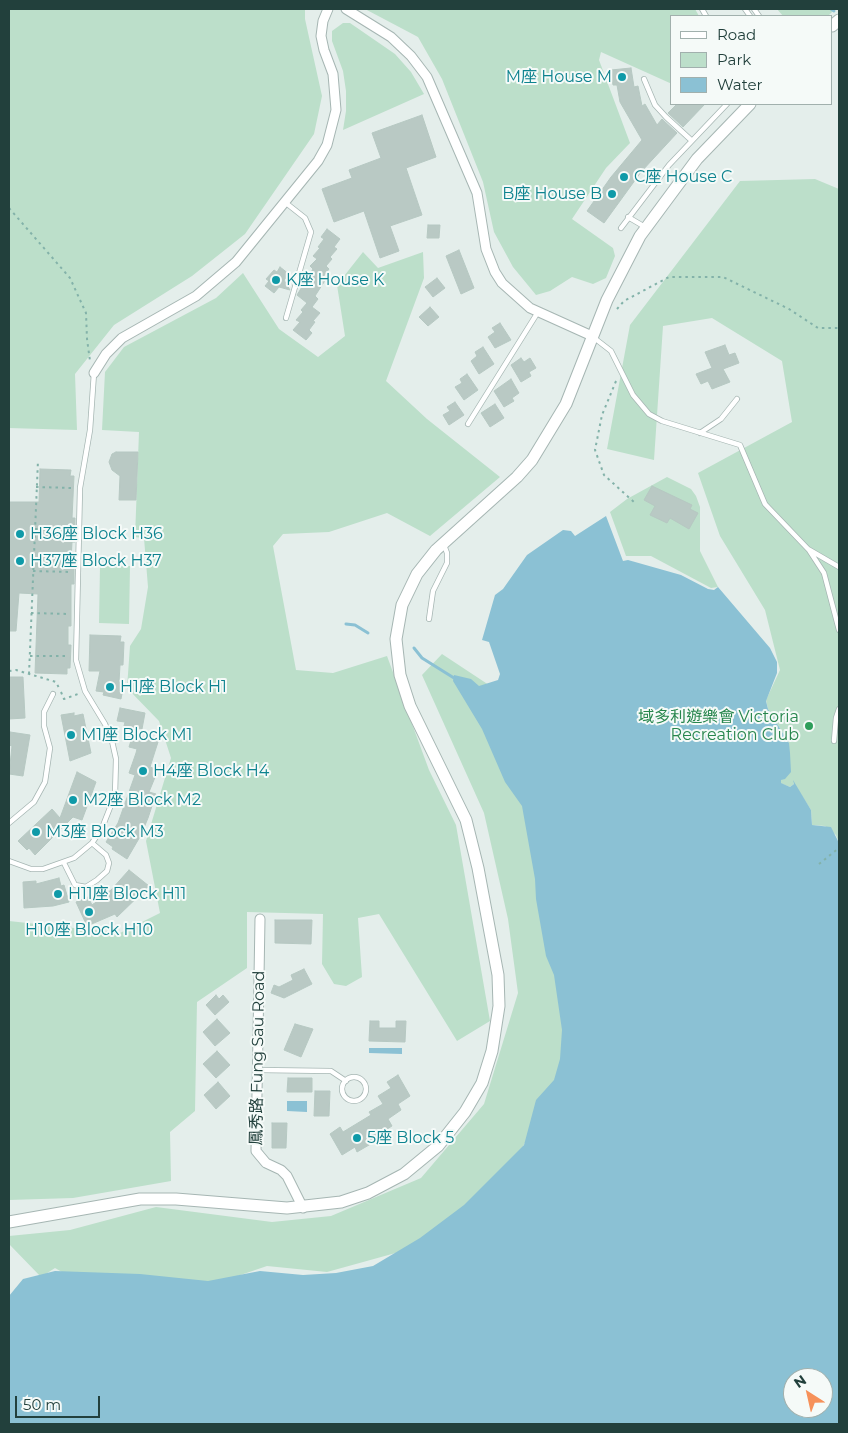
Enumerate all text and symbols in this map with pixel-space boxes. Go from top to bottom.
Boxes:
legend [670,15,833,105]
text: Road [717,25,756,44]
text: Park [717,50,751,69]
place label: M座 House M [506,67,612,87]
marker: M座 House M [616,71,628,83]
text: Water [717,75,763,94]
place label: C座 House C [634,167,732,187]
marker: C座 House C [618,171,630,183]
place label: B座 House B [502,184,602,204]
marker: B座 House B [606,188,618,200]
place label: K座 House K [286,270,384,290]
marker: K座 House K [270,274,282,286]
place label: H36座 Block H36 [30,524,163,544]
marker: H36座 Block H36 [14,528,26,540]
place label: H37座 Block H37 [30,551,162,571]
marker: H37座 Block H37 [14,555,26,567]
place label: H1座 Block H1 [120,677,227,697]
marker: H1座 Block H1 [104,681,116,693]
place label: 域多利遊樂會 Victoria Recreation Club [638,707,799,745]
marker: 域多利遊樂會 Victoria Recreation Club [803,720,815,732]
place label: M1座 Block M1 [81,725,192,745]
marker: M1座 Block M1 [65,729,77,741]
place label: H4座 Block H4 [153,761,269,781]
marker: H4座 Block H4 [137,765,149,777]
place label: M2座 Block M2 [83,790,201,810]
marker: M2座 Block M2 [67,794,79,806]
place label: M3座 Block M3 [46,822,164,842]
marker: M3座 Block M3 [30,826,42,838]
place label: H11座 Block H11 [68,884,186,904]
marker: H11座 Block H11 [52,888,64,900]
marker: H10座 Block H10 [83,906,95,918]
place label: H10座 Block H10 [25,920,153,940]
street label: 鳳秀路 Fung Sau Road [247,970,269,1146]
place label: 5座 Block 5 [367,1128,454,1148]
marker: 5座 Block 5 [351,1132,363,1144]
north arrow [783,1368,833,1418]
text: N [790,1371,810,1392]
scale bar [18,1386,102,1418]
text: 50 m [23,1395,61,1414]

